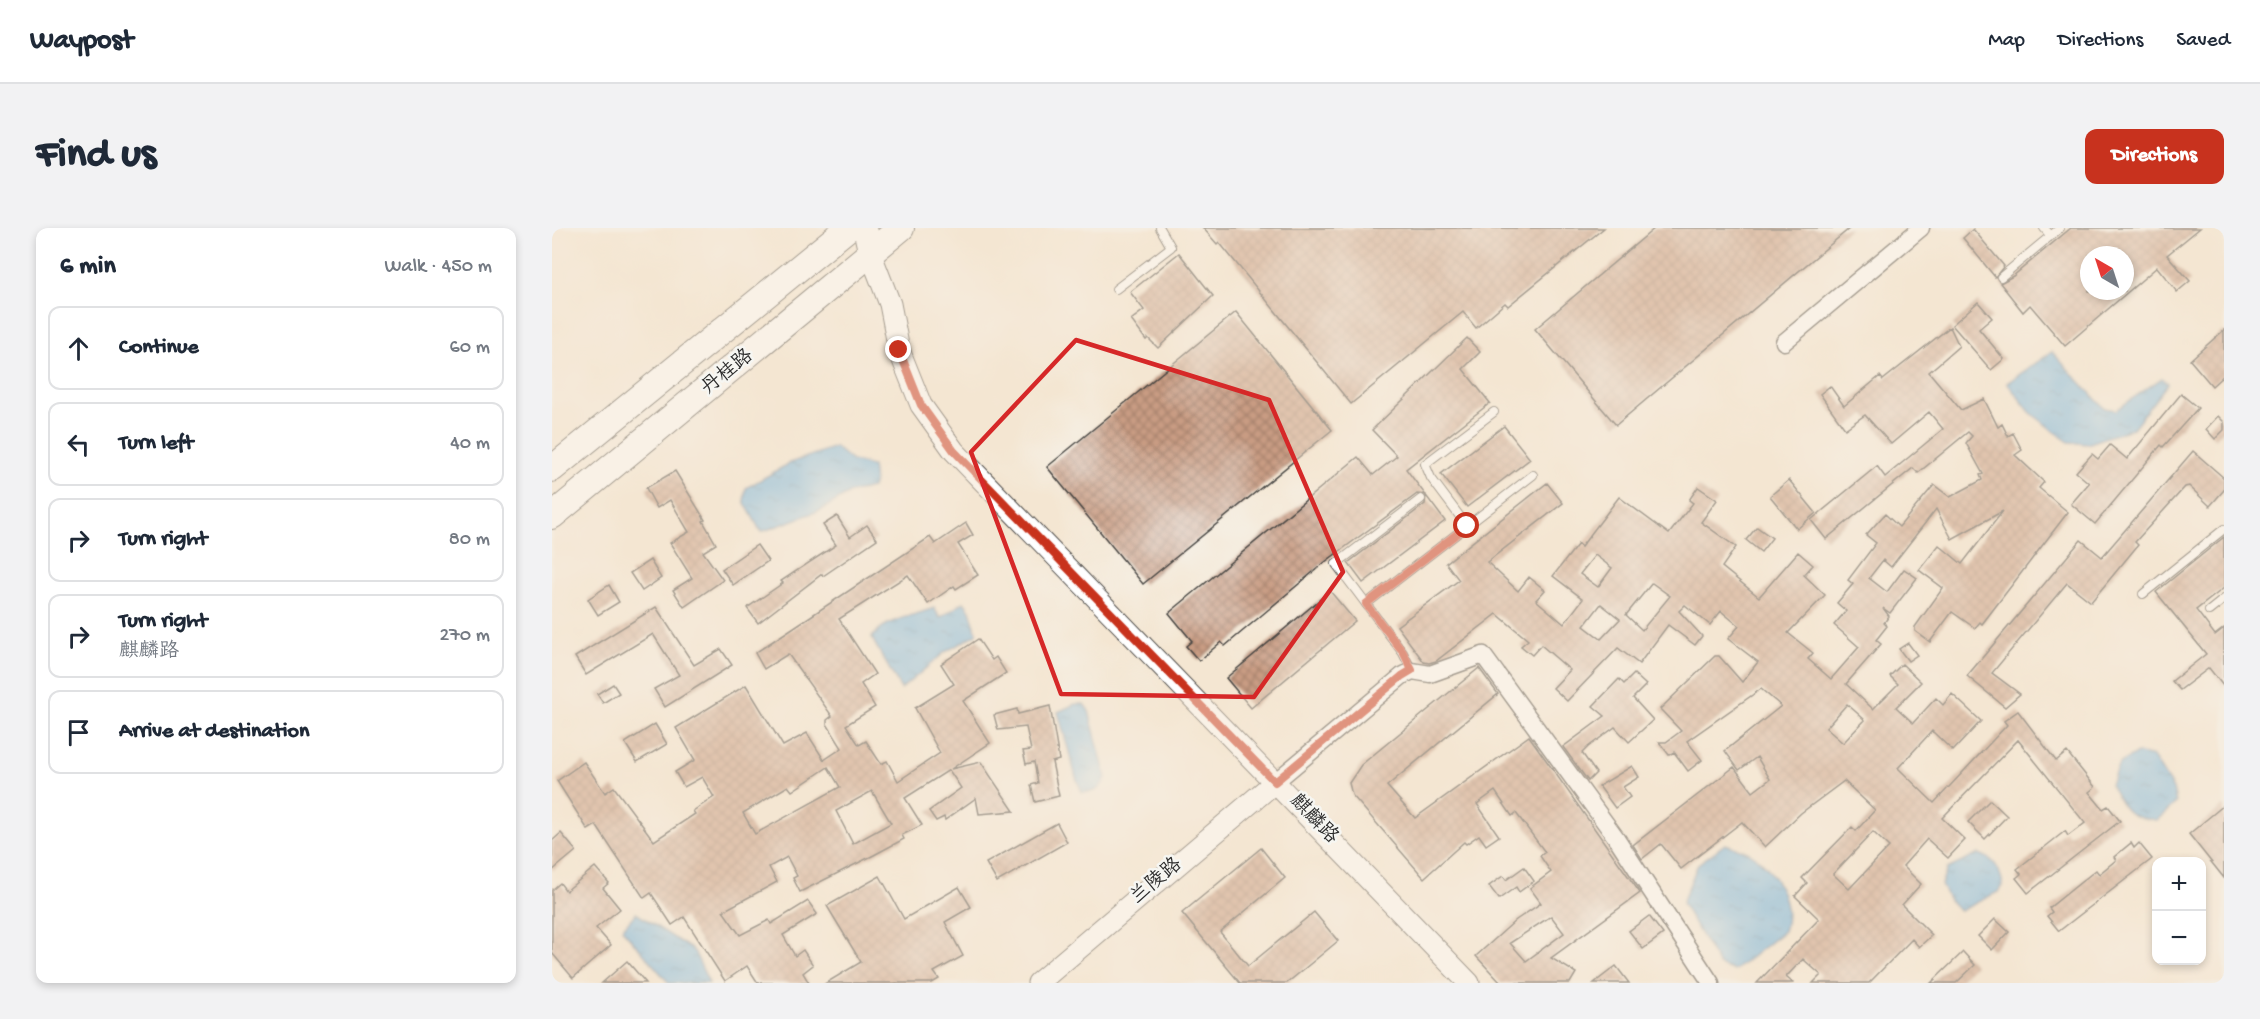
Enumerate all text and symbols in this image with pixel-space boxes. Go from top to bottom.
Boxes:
text: Waypost [30,25,133,58]
text: Map [1988,29,2025,54]
text: Directions [2058,29,2143,54]
text: Saved [2176,29,2230,54]
button: Directions [2085,129,2224,184]
text: Find us [36,132,156,181]
north arrow [2080,246,2134,300]
text: 6 min [60,252,116,283]
text: Walk · 450 m [385,256,492,279]
icon: ahead [62,332,95,365]
text: Continue [119,335,199,361]
route end [885,336,911,362]
text: 60 m [450,337,490,360]
street label: 丹桂路 [696,343,759,401]
icon: left [62,428,95,461]
text: Turn left [119,431,193,457]
text: 40 m [450,433,490,456]
route start [1453,512,1479,538]
icon: right [62,524,95,557]
text: Turn right [119,527,207,553]
text: 80 m [449,529,490,552]
text: Turn right [119,609,207,635]
icon: right [62,620,95,653]
text: 270 m [440,625,490,648]
text: 麒麟路 [119,641,179,664]
icon: arrive [62,716,95,749]
text: Arrive at destination [119,719,309,745]
street label: 麒麟路 [1284,789,1344,850]
street label: 兰陵路 [1125,852,1188,910]
map controls [2152,857,2206,965]
button: + [2152,857,2206,911]
button: − [2152,911,2206,965]

